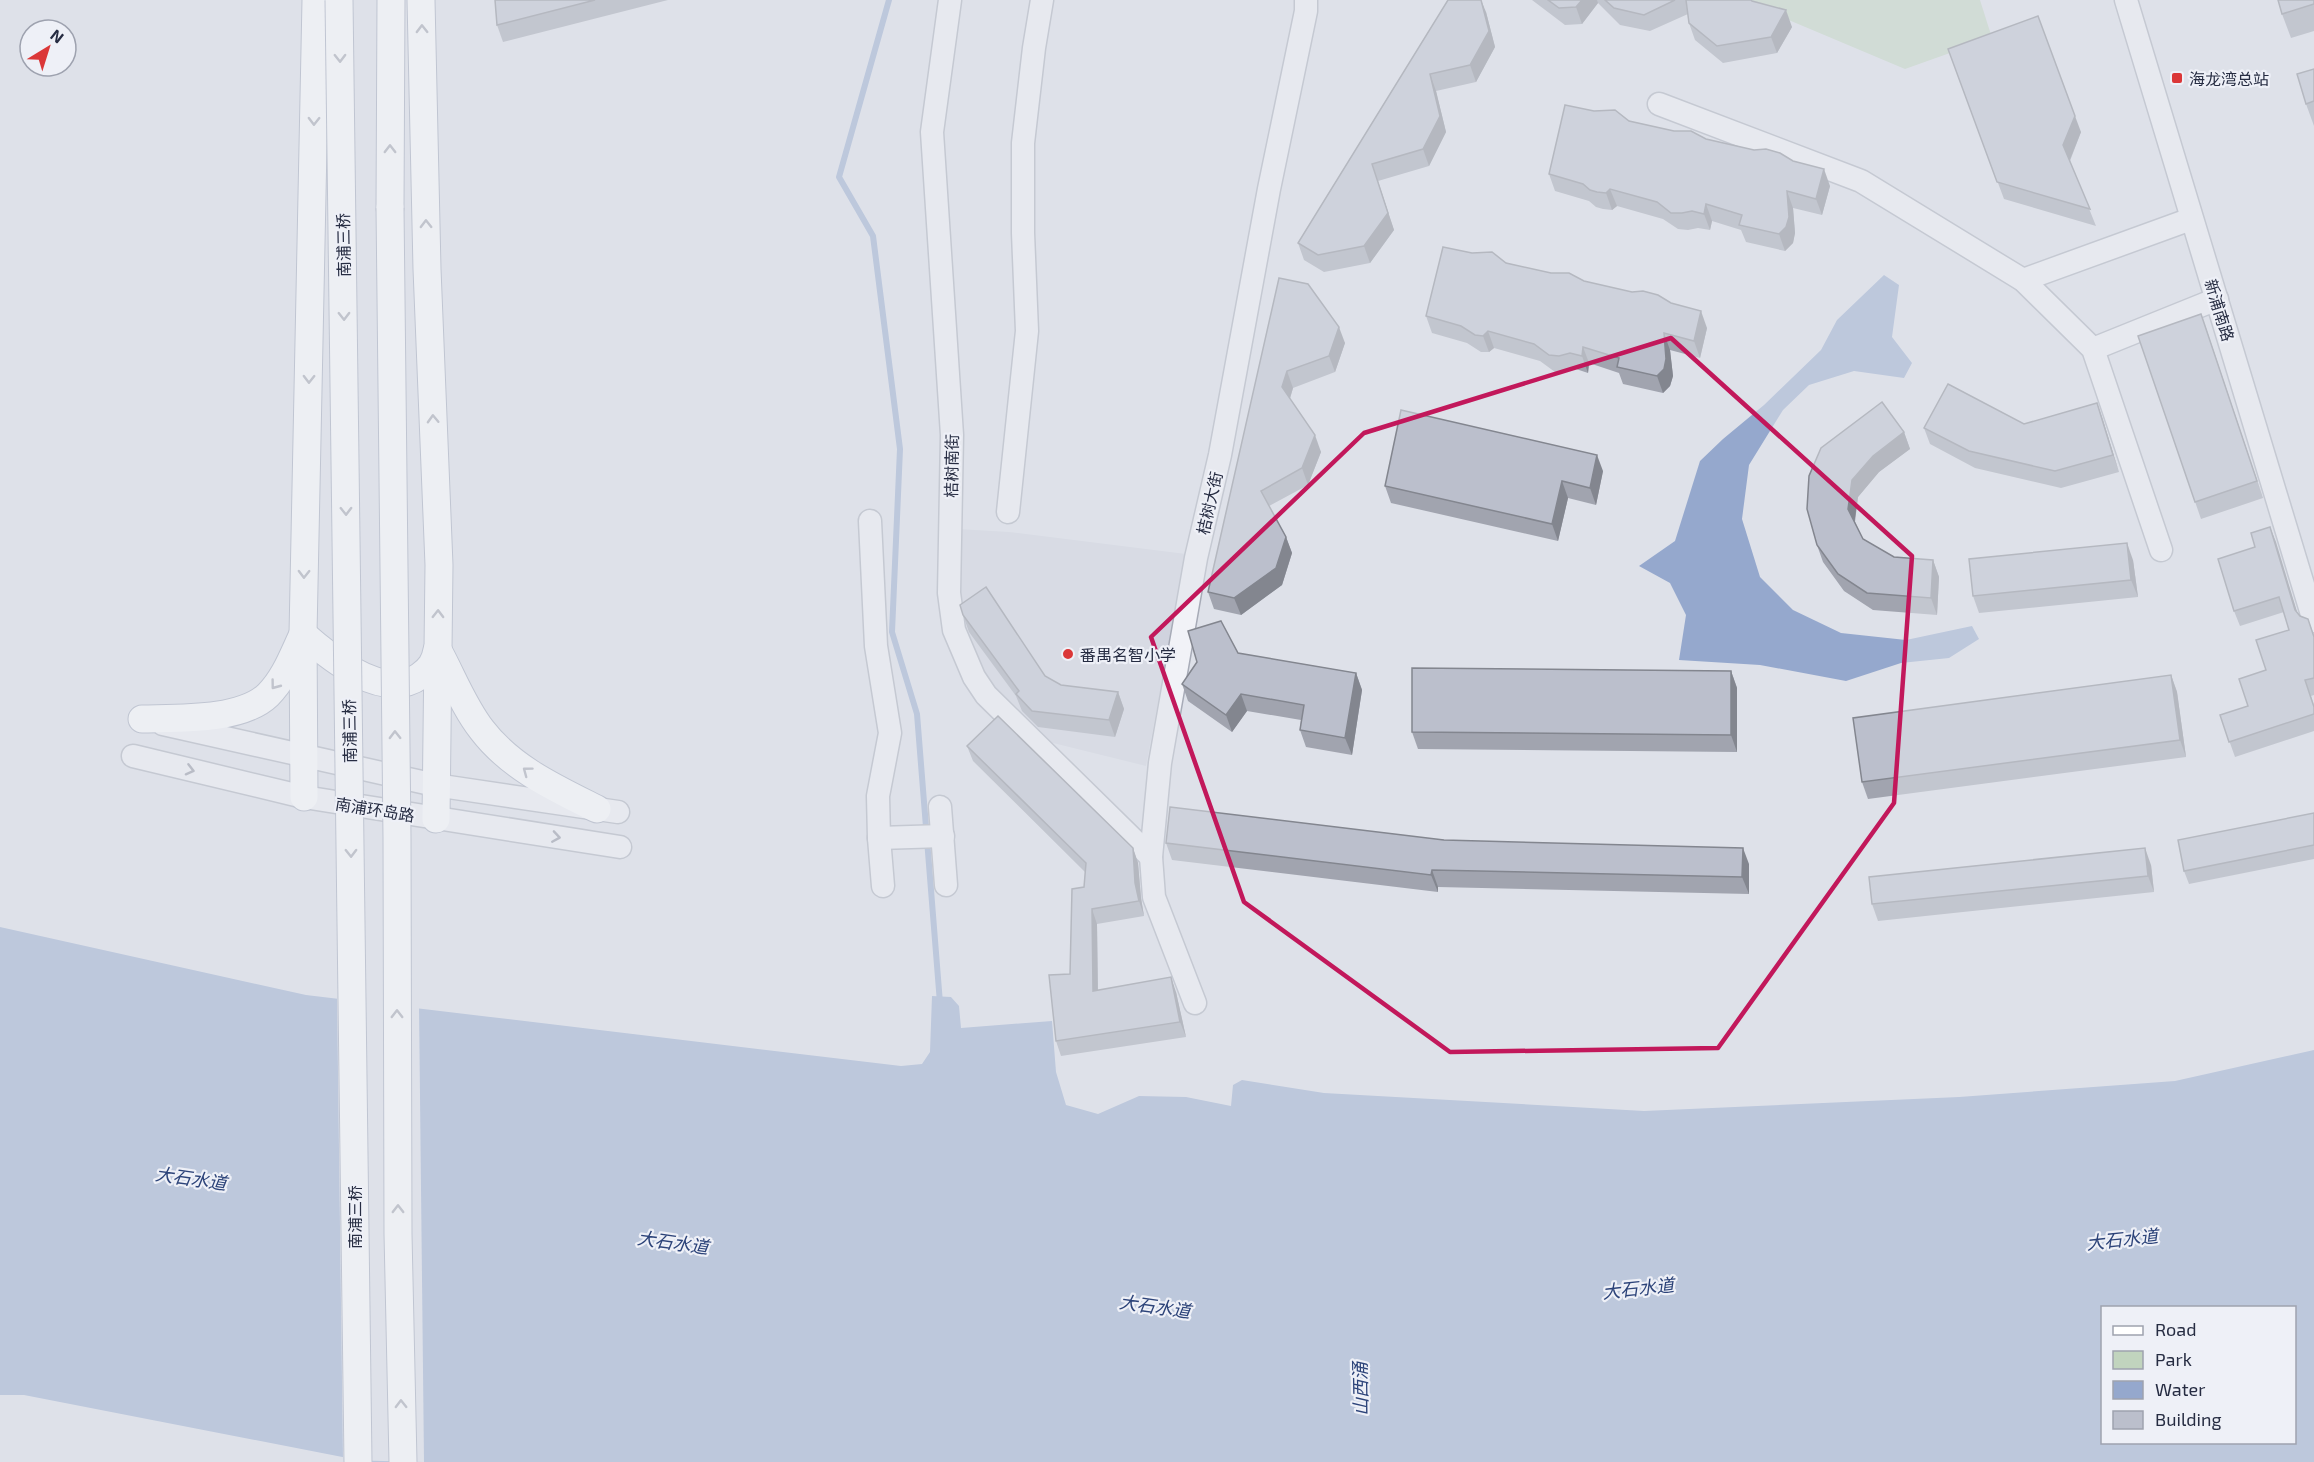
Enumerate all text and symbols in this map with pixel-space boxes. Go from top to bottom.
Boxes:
north arrow [18,18,78,78]
one-way arrow [416,24,428,33]
text: N [47,25,68,47]
one-way arrow [334,54,346,63]
place label: 海龙湾总站 [2189,69,2269,88]
marker: 海龙湾总站 [2170,71,2184,85]
one-way arrow [307,117,320,126]
one-way arrow [384,145,396,154]
street label: 南浦三桥 [333,213,353,277]
one-way arrow [420,219,433,228]
street label: 新浦南路 [2202,277,2238,343]
one-way arrow [338,312,350,321]
one-way arrow [303,375,315,384]
one-way arrow [427,414,439,423]
street label: 桔树南街 [941,434,961,498]
street label: 桔树大街 [1193,470,1225,536]
one-way arrow [340,507,352,516]
one-way arrow [298,570,310,579]
one-way arrow [432,609,444,618]
place label: 番禺名智小学 [1080,645,1176,664]
marker: 番禺名智小学 [1061,647,1075,661]
one-way arrow [272,679,283,690]
street label: 南浦三桥 [339,699,359,763]
one-way arrow [389,730,402,739]
one-way arrow [185,762,195,775]
one-way arrow [523,767,534,778]
street label: 南浦环岛路 [334,793,416,825]
one-way arrow [551,831,560,843]
one-way arrow [345,849,357,858]
one-way arrow [391,1009,403,1018]
water label: 大石水道 [154,1162,231,1194]
street label: 南浦三桥 [345,1185,364,1249]
one-way arrow [392,1204,404,1213]
water label: 大石水道 [2085,1224,2162,1254]
water label: 大石水道 [636,1226,713,1258]
water label: 大石水道 [1601,1273,1678,1303]
water label: 大石水道 [1118,1290,1195,1322]
legend [2101,1306,2296,1444]
text: Road [2155,1318,2196,1340]
text: Park [2155,1348,2192,1370]
water label: 山西涌 [1348,1360,1371,1416]
text: Water [2155,1378,2205,1400]
one-way arrow [395,1399,408,1408]
text: Building [2155,1408,2222,1430]

